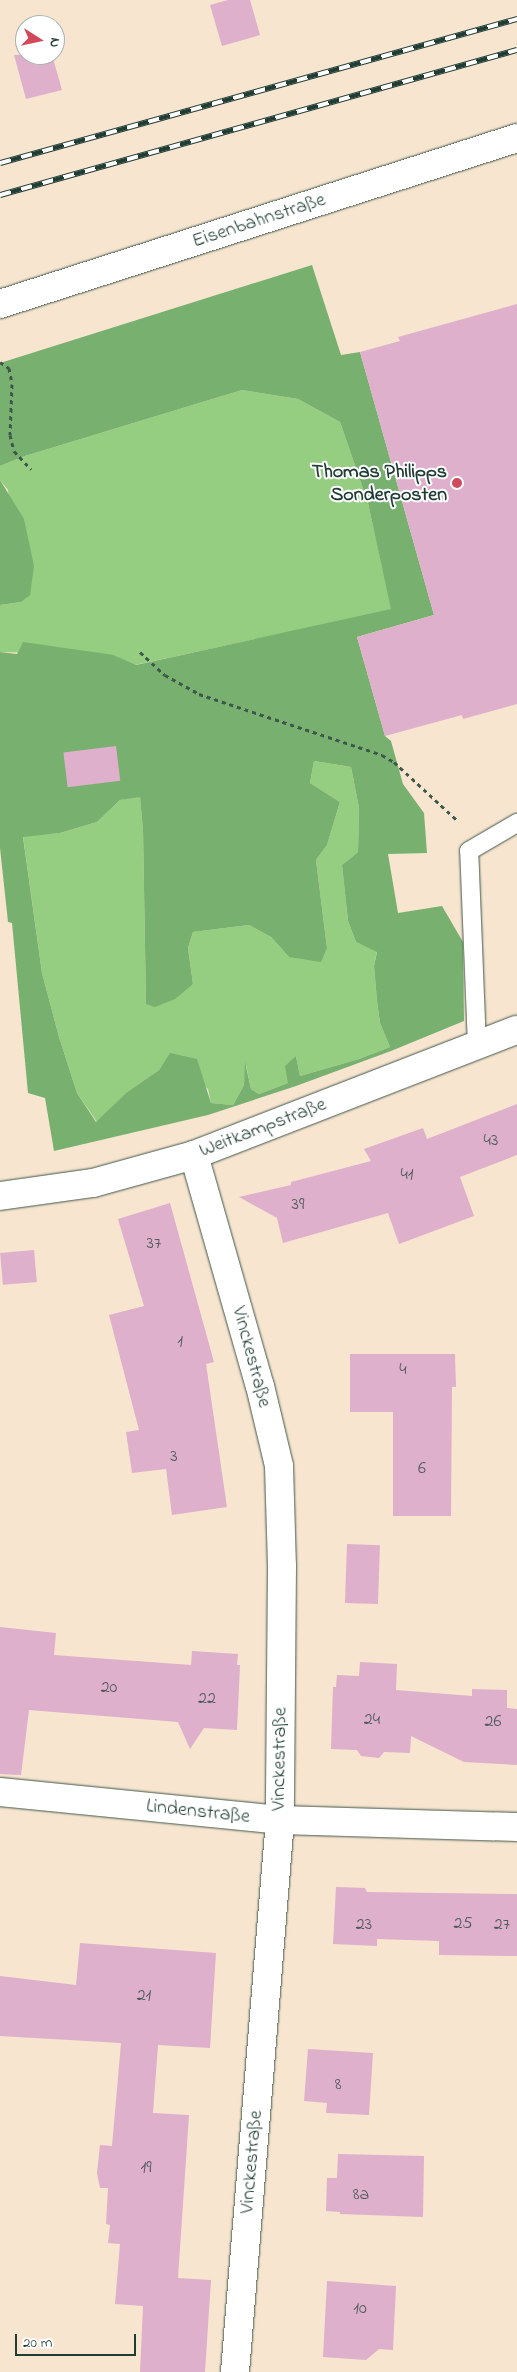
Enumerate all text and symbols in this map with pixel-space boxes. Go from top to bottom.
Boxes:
north arrow [15,15,65,65]
text: N [43,36,65,49]
street label: Eisenbahnstraße [189,188,329,254]
place label: Thomas Philipps Sonderposten [312,460,447,507]
marker: Thomas Philipps Sonderposten [451,477,463,489]
street label: Weitkampstraße [196,1093,330,1163]
house number: 43 [484,1130,498,1152]
house number: 41 [400,1164,414,1186]
house number: 39 [292,1194,304,1216]
house number: 37 [147,1233,161,1255]
street label: Vinckestraße [226,1304,276,1410]
house number: 1 [177,1331,183,1353]
house number: 4 [399,1359,407,1381]
house number: 3 [170,1446,178,1468]
house number: 6 [418,1458,426,1480]
house number: 20 [101,1677,117,1699]
house number: 22 [198,1688,216,1710]
street label: Vinckestraße [267,1707,293,1811]
house number: 24 [364,1709,380,1731]
house number: 26 [485,1711,501,1733]
street label: Lindenstraße [145,1795,251,1829]
house number: 25 [453,1913,473,1935]
house number: 23 [356,1914,372,1936]
house number: 27 [494,1914,510,1936]
house number: 21 [137,1985,151,2007]
house number: 8 [335,2074,341,2096]
street label: Vinckestraße [236,2109,268,2215]
house number: 19 [140,2157,152,2179]
house number: 8a [353,2184,369,2206]
house number: 10 [353,2298,367,2320]
scale bar [18,2324,139,2356]
text: 20 m [23,2332,52,2354]

